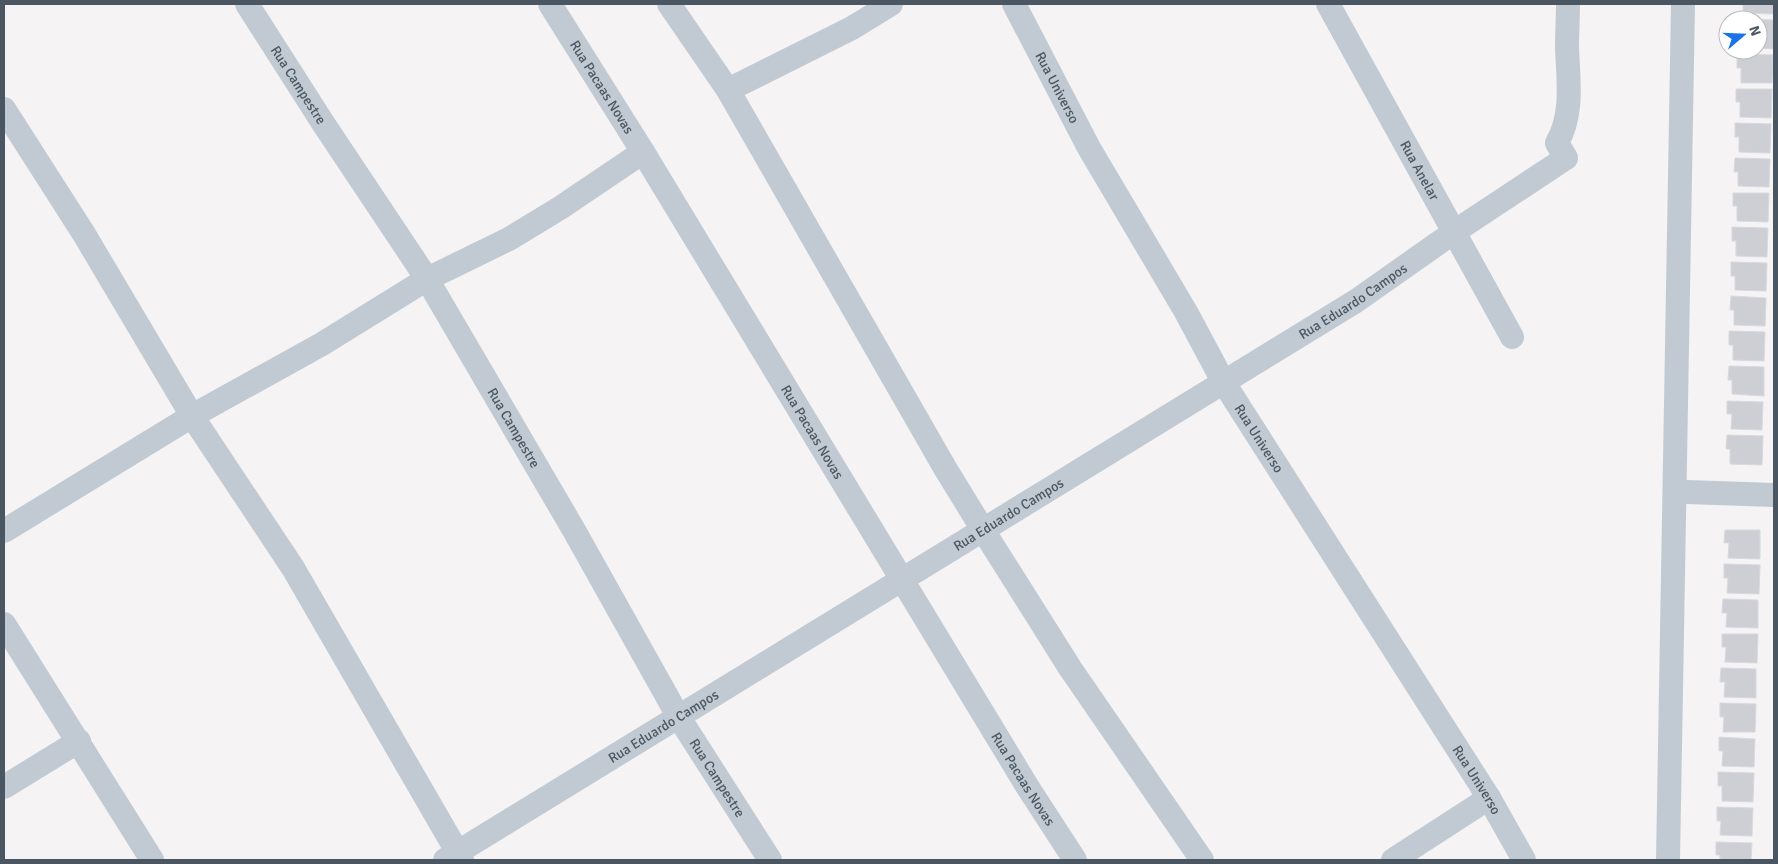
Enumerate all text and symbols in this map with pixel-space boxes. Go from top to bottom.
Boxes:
north arrow [1718,10,1768,60]
text: N [1745,24,1764,38]
street label: Rua Pacaas Novas [566,37,638,137]
street label: Rua Campestre [267,42,330,127]
street label: Rua Universo [1032,49,1083,126]
street label: Rua Anelar [1397,137,1444,204]
street label: Rua Eduardo Campos [1295,259,1410,343]
street label: Rua Pacaas Novas [778,382,847,482]
street label: Rua Campestre [484,385,544,471]
street label: Rua Universo [1231,401,1288,476]
street label: Rua Eduardo Campos [950,474,1067,555]
street label: Rua Eduardo Campos [605,686,721,766]
street label: Rua Pacaas Novas [988,729,1059,829]
street label: Rua Campestre [686,735,749,820]
street label: Rua Universo [1449,742,1505,817]

